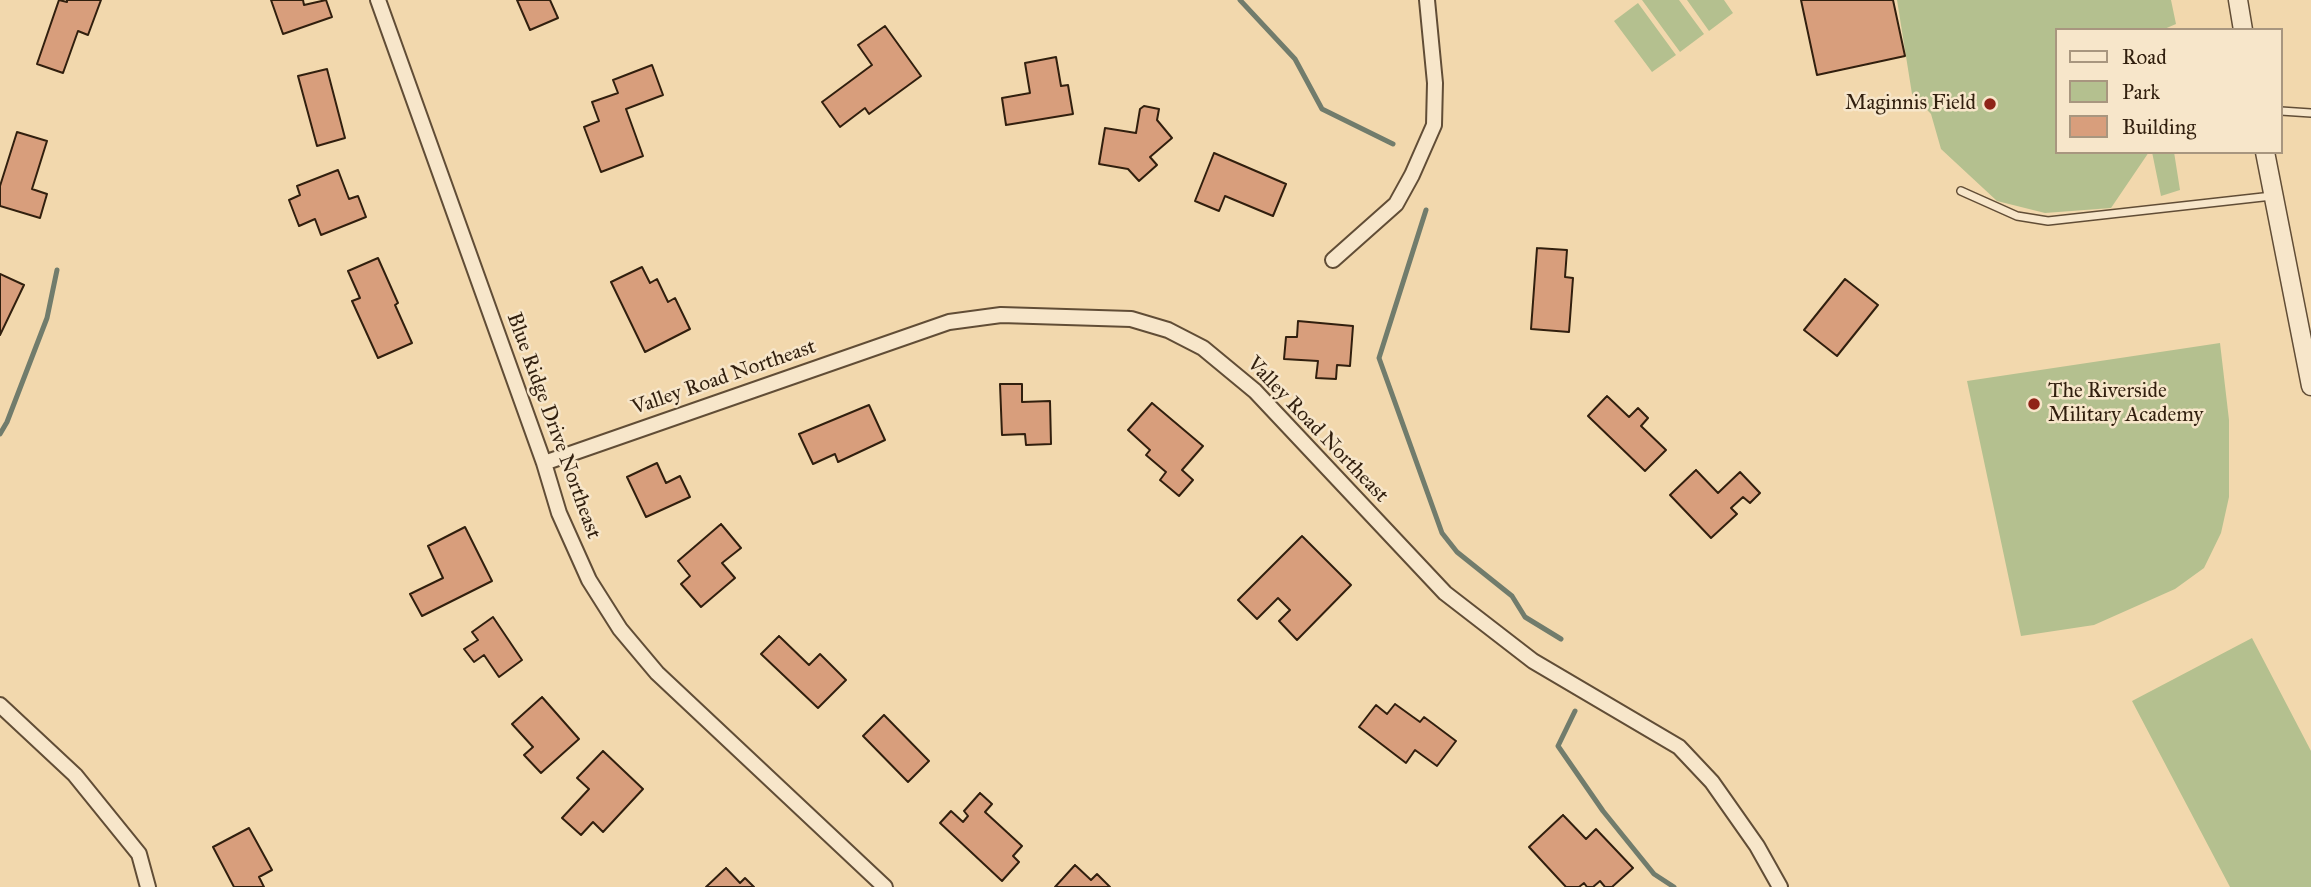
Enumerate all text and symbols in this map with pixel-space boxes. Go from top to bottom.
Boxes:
legend [2056,28,2283,154]
text: Road [2122,44,2167,70]
text: Park [2122,79,2160,105]
place label: Maginnis Field [1845,91,1976,117]
marker: Maginnis Field [1982,96,1998,112]
text: Building [2122,114,2196,140]
street label: Blue Ridge Drive Northeast [500,309,606,543]
street label: Valley Road Northeast [629,335,819,421]
street label: Valley Road Northeast [1241,352,1393,508]
place label: The Riverside Military Academy [2048,379,2203,429]
marker: The Riverside Military Academy [2026,396,2042,412]

